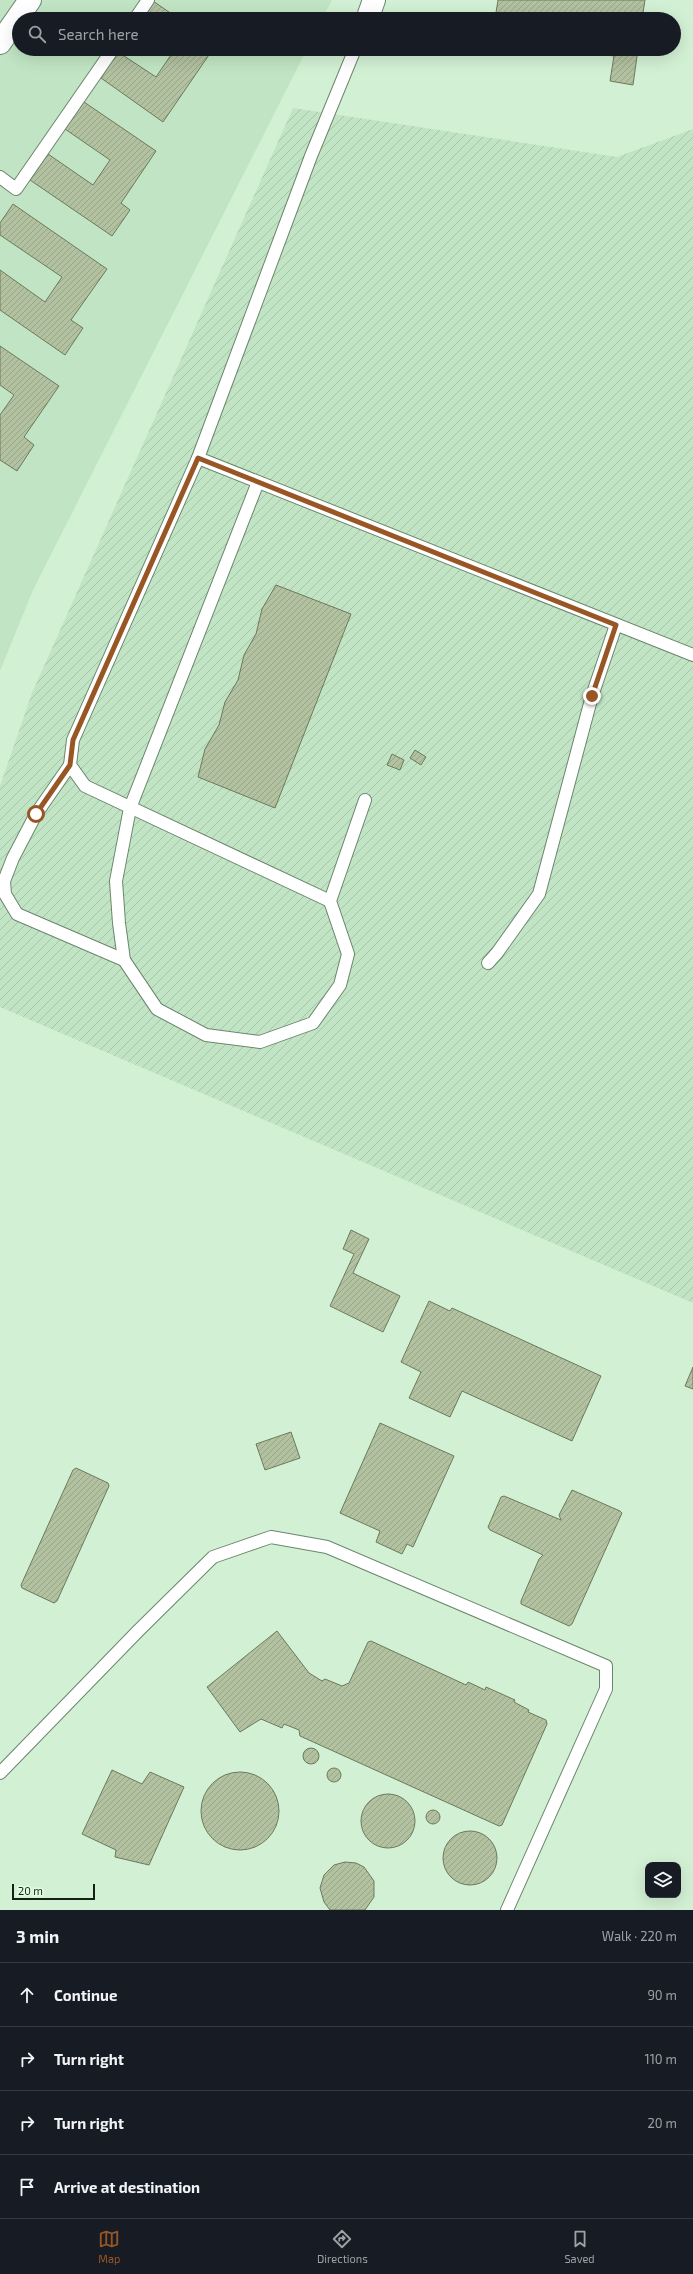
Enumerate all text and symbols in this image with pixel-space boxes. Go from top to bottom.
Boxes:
search box [12,12,681,56]
icon: search [26,23,48,45]
text: Search here [58,25,139,43]
route end [583,687,601,705]
route start [27,805,45,823]
map controls [645,1862,681,1898]
button: layers [645,1862,681,1898]
scale bar [12,1882,95,1901]
text: 20 m [18,1884,43,1897]
text: 3 min [16,1926,59,1946]
text: Walk · 220 m [602,1928,677,1944]
icon: ahead [16,1984,38,2006]
text: Continue [54,1986,117,2004]
text: 90 m [647,1987,677,2003]
icon: right [16,2048,38,2070]
text: Turn right [54,2050,124,2068]
text: 110 m [645,2051,677,2067]
icon: right [16,2112,38,2134]
text: Turn right [54,2114,124,2132]
text: 20 m [648,2115,677,2131]
icon: arrive [16,2176,38,2198]
text: Arrive at destination [54,2178,200,2196]
tab: Map [98,2228,120,2265]
tab: Directions [317,2228,368,2265]
tab: Saved [564,2228,595,2265]

